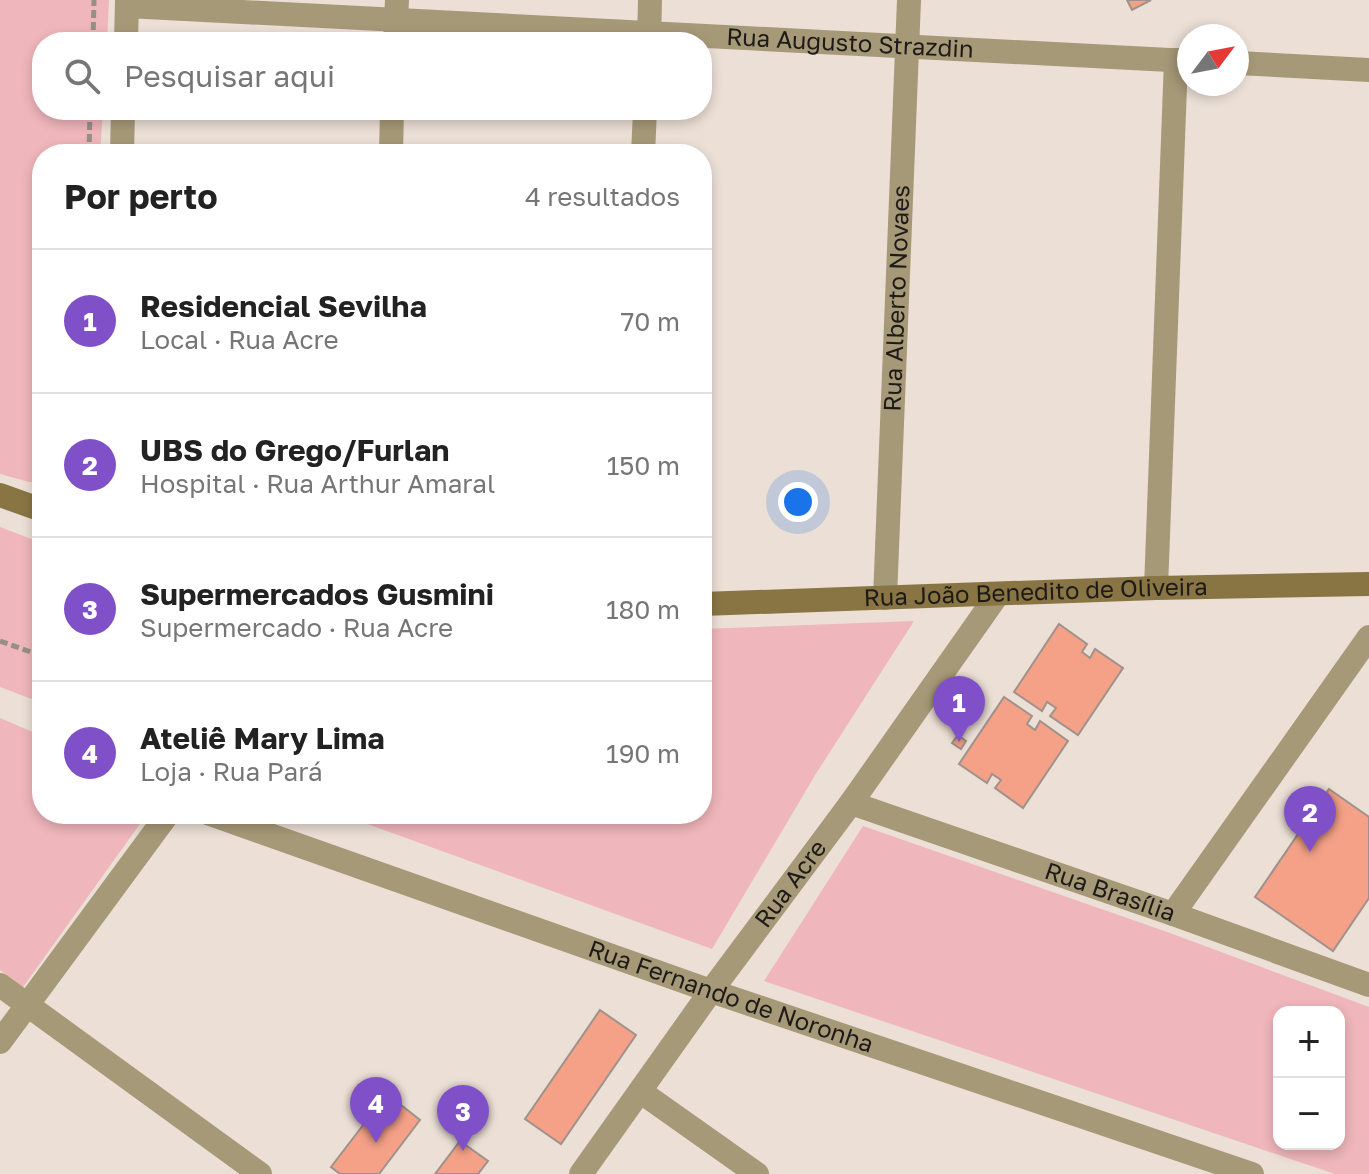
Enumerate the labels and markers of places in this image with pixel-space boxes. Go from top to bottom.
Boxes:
pin: 1 [933,676,985,742]
pin: 2 [1284,786,1336,852]
pin: 4 [350,1077,402,1143]
pin: 3 [437,1085,489,1151]

